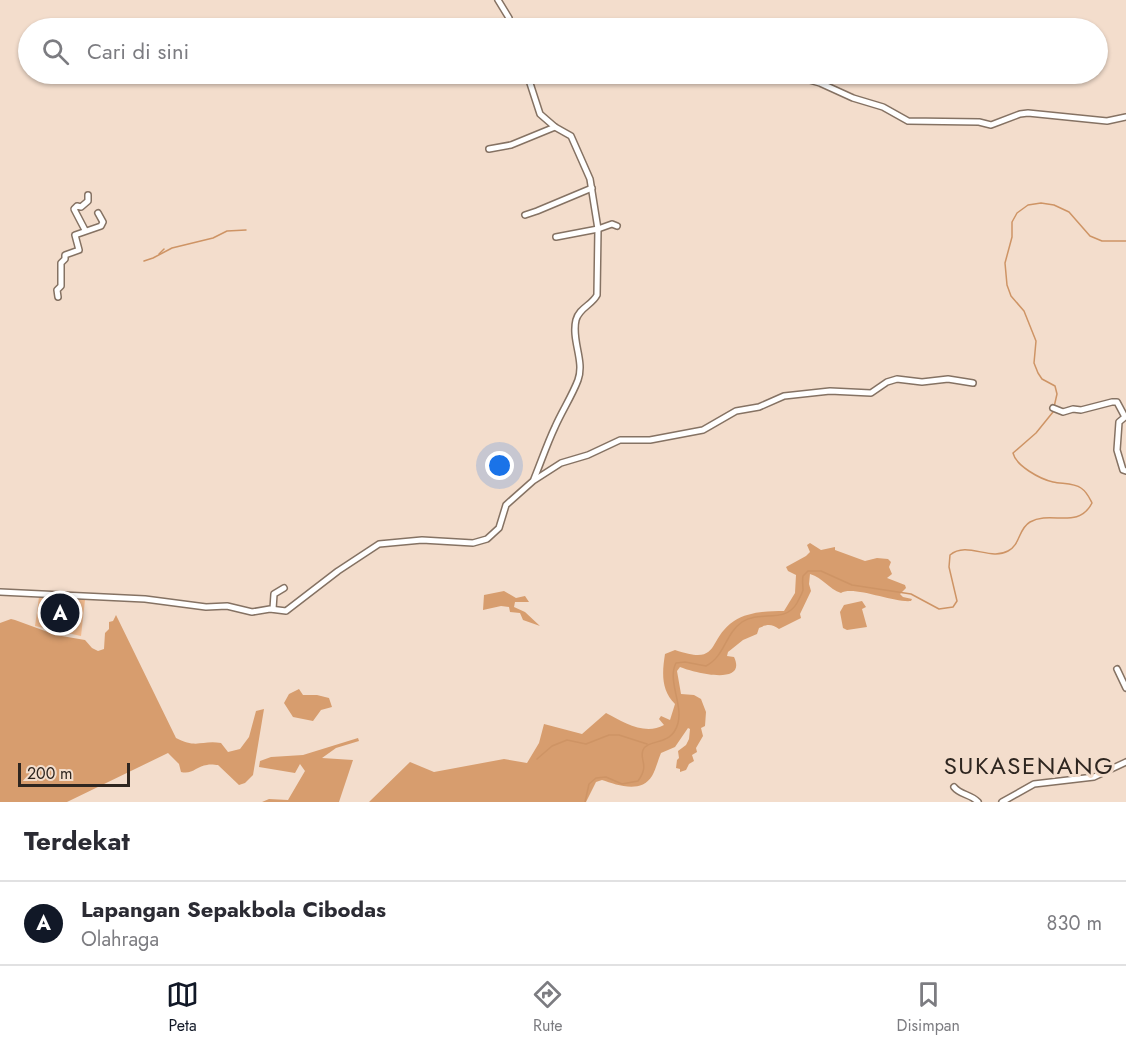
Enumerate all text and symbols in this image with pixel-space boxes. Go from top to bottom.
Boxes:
search box [18,18,1108,84]
icon: search [39,35,72,68]
text: Cari di sini [87,35,189,67]
your location [485,451,514,480]
pin: A [40,590,80,636]
district label: SUKASENANG [944,748,1114,783]
scale bar [18,760,130,788]
text: 200 m [27,762,73,785]
text: Terdekat [24,822,130,860]
text: Lapangan Sepakbola Cibodas [81,893,386,925]
text: A [36,909,51,938]
text: 830 m [1047,909,1102,938]
text: Olahraga [81,925,159,954]
tab: Peta [166,978,199,1037]
tab: Rute [531,978,564,1037]
tab: Disimpan [897,978,960,1037]

